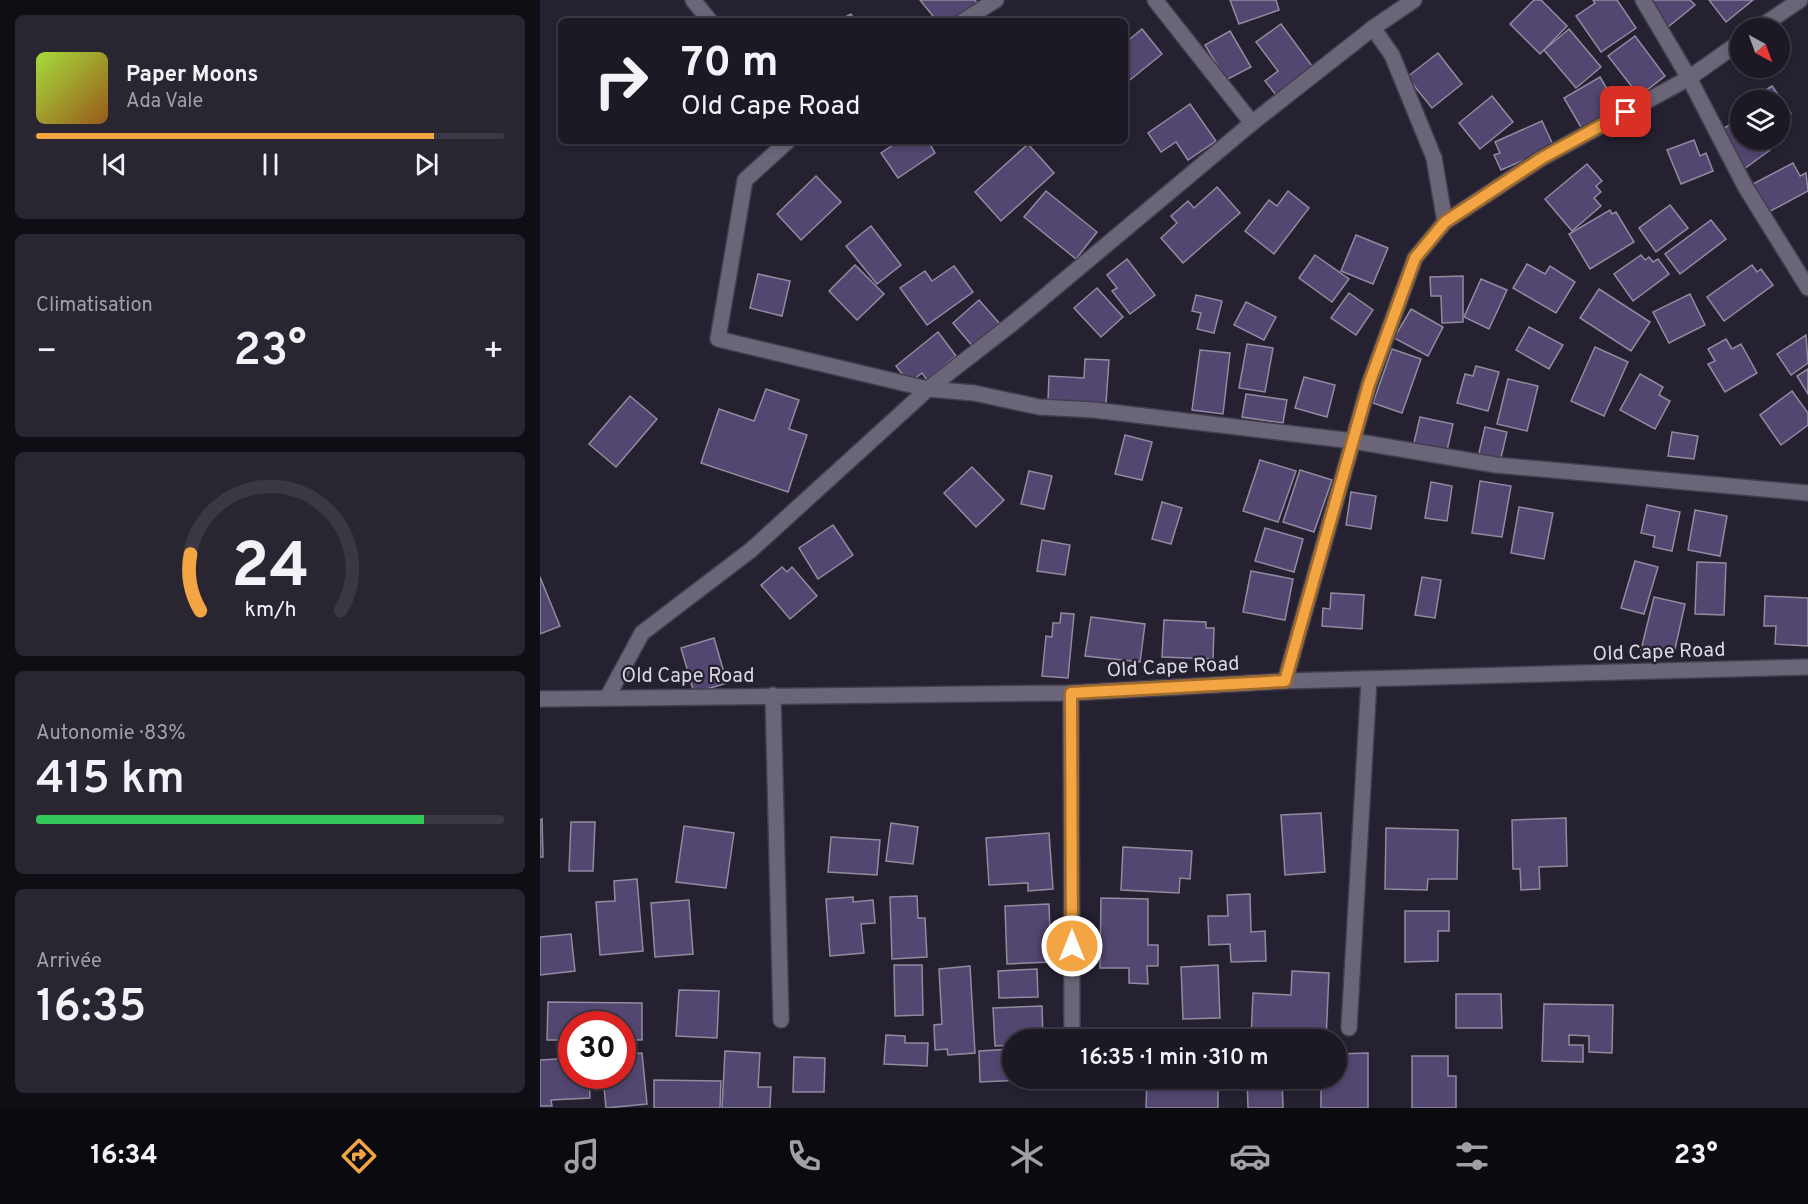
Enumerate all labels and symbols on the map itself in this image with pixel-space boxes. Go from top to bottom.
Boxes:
north arrow [1730,18,1790,78]
pin [1600,86,1651,137]
street label: Old Cape Road [1592,638,1726,668]
street label: Old Cape Road [1106,652,1240,684]
street label: Old Cape Road [622,664,754,690]
position arrow [1040,914,1104,978]
speed limit sign: 30 [558,1011,636,1089]

